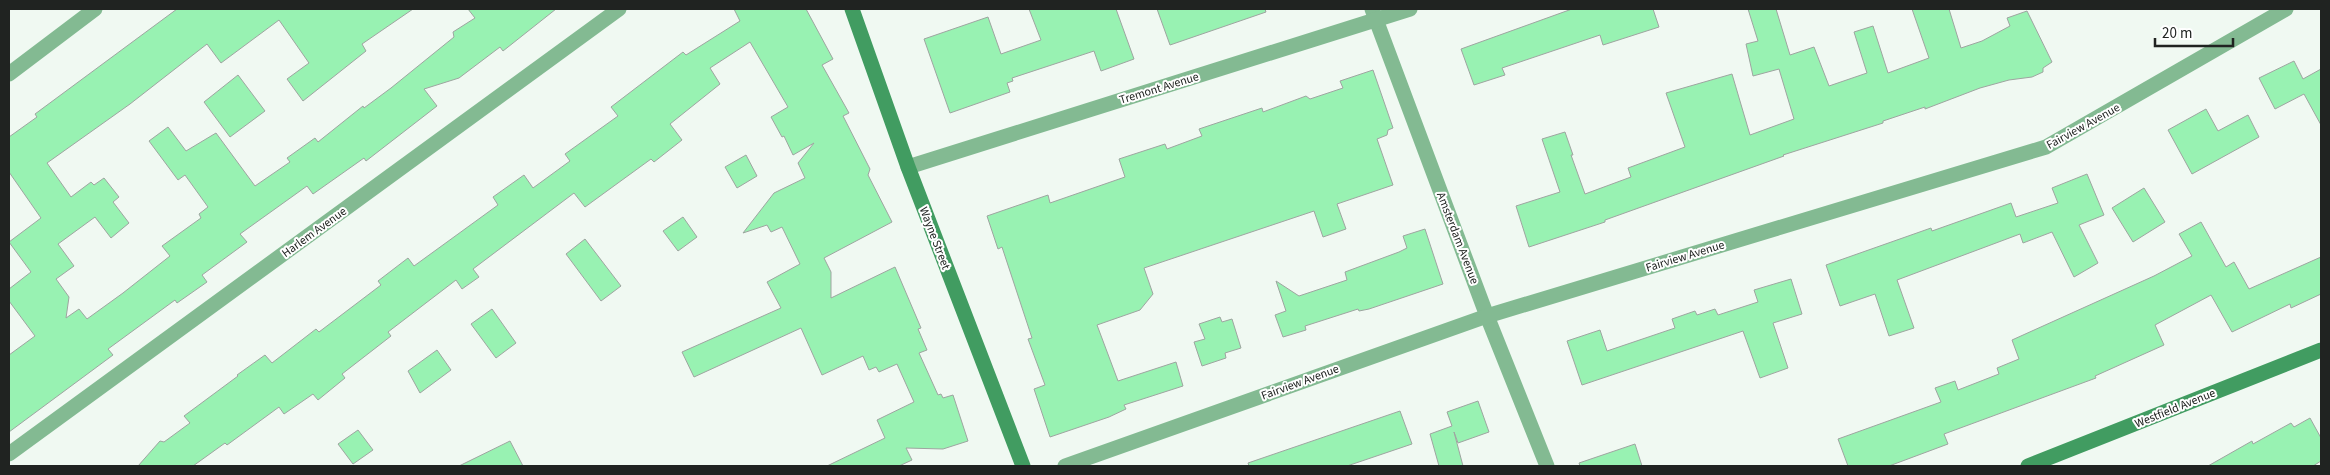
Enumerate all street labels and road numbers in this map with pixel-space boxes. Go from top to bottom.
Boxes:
street label: Tremont Avenue [1117,68,1201,109]
street label: Fairview Avenue [2043,99,2123,154]
street label: Amsterdam Avenue [1432,190,1483,287]
street label: Harlem Avenue [278,203,350,262]
street label: Wayne Street [915,204,954,272]
street label: Fairview Avenue [1644,236,1727,277]
street label: Fairview Avenue [1259,361,1341,404]
street label: Westfield Avenue [2132,385,2218,432]

